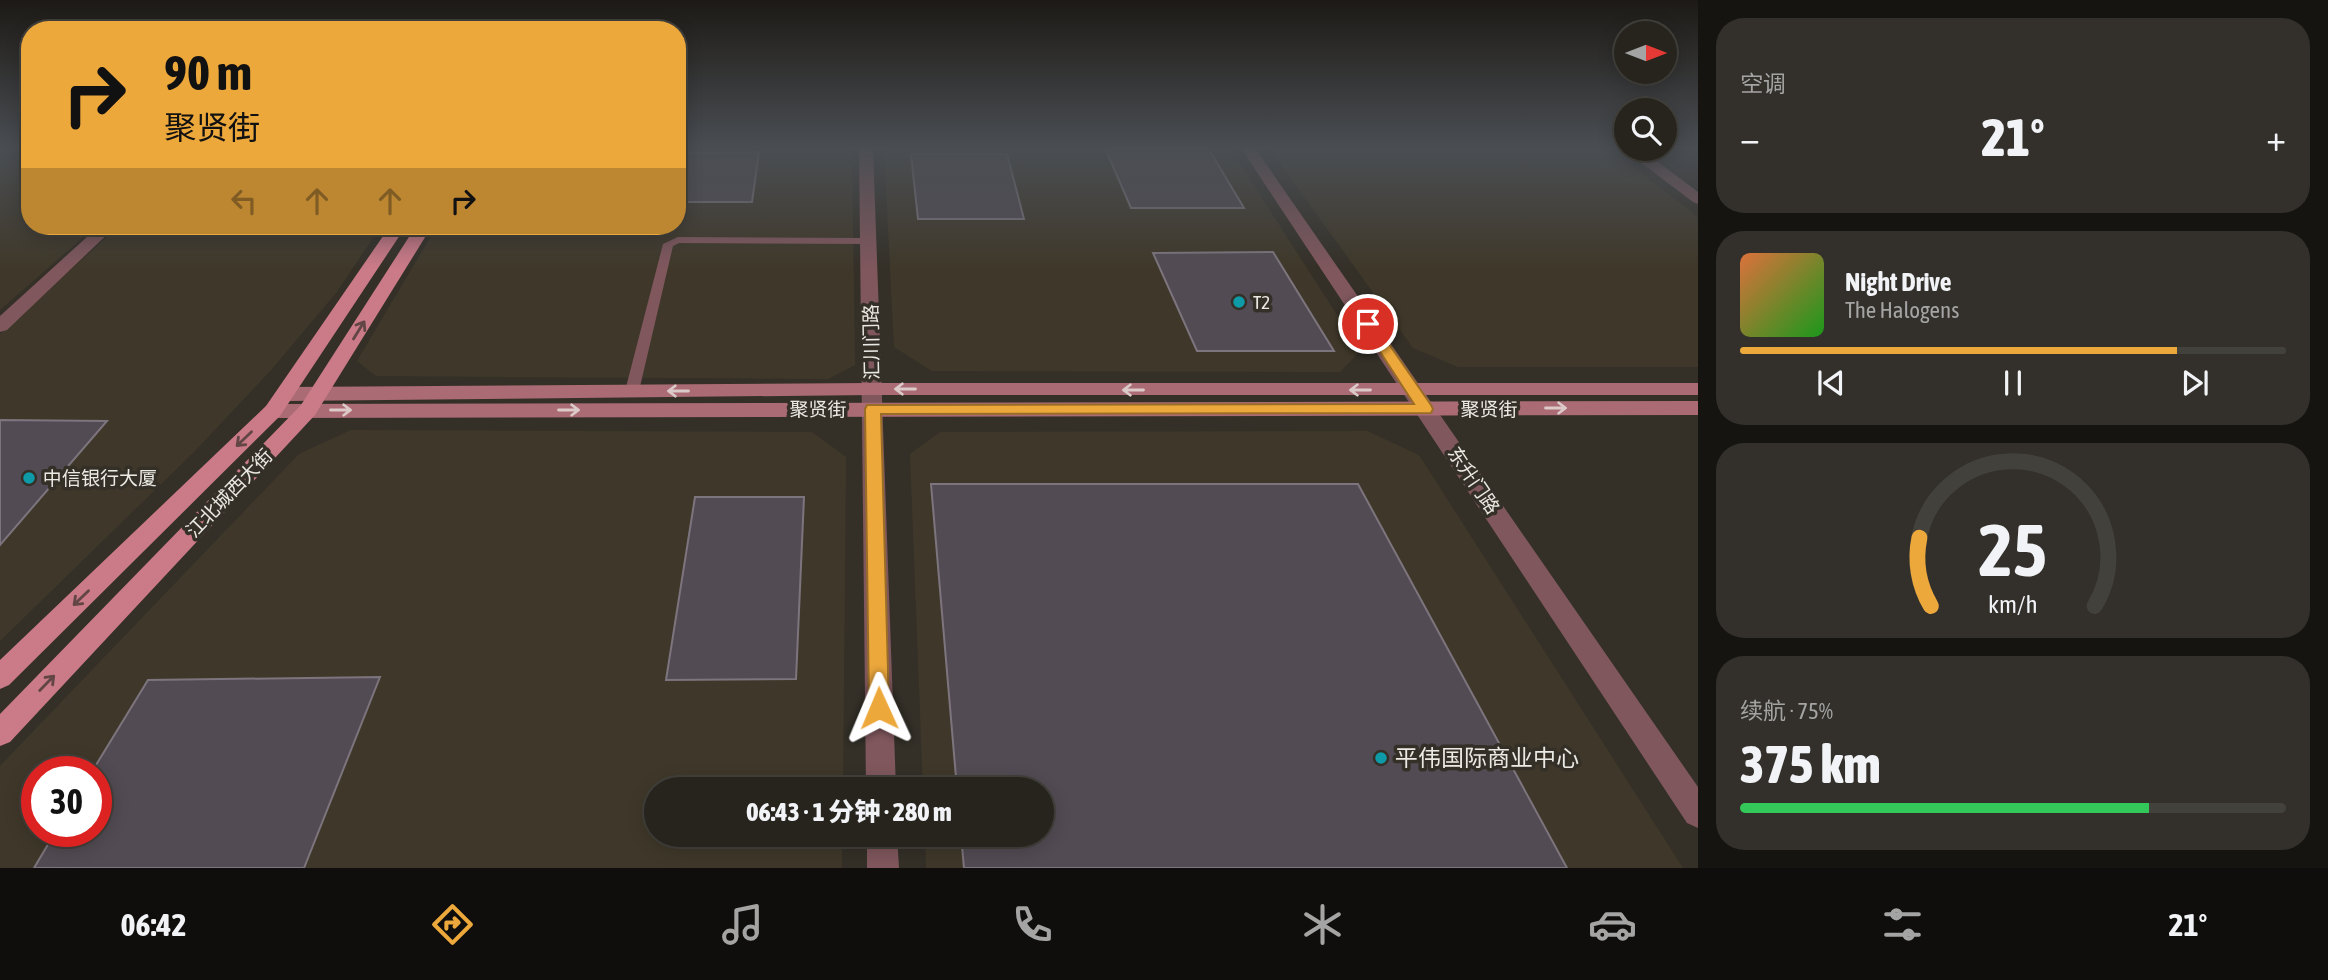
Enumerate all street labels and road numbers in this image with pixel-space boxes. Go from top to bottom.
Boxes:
street label: 汇川门路 [859,304,883,380]
street label: 聚贤街 [789,398,847,420]
street label: 聚贤街 [1460,398,1518,420]
street label: 东升门路 [1444,442,1504,518]
street label: 江北城西大街 [181,444,277,542]

